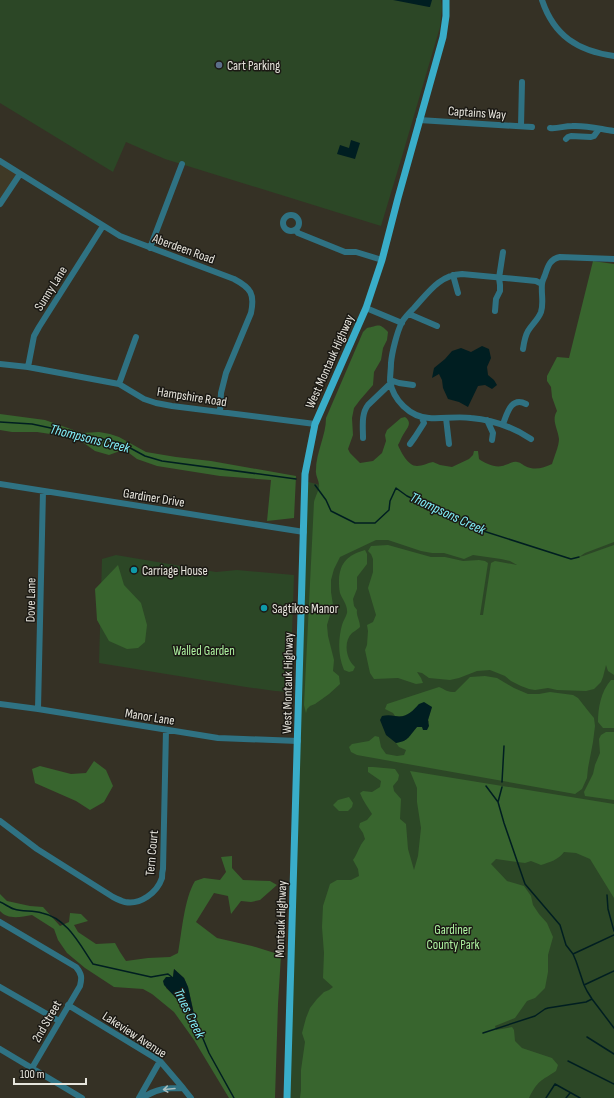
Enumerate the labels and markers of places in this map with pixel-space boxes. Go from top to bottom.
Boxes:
place label: Cart Parking [227,58,280,74]
marker: Cart Parking [214,60,224,70]
place label: Carriage House [142,563,208,579]
marker: Carriage House [129,565,139,575]
place label: Sagtikos Manor [272,601,339,617]
marker: Sagtikos Manor [259,603,269,613]

